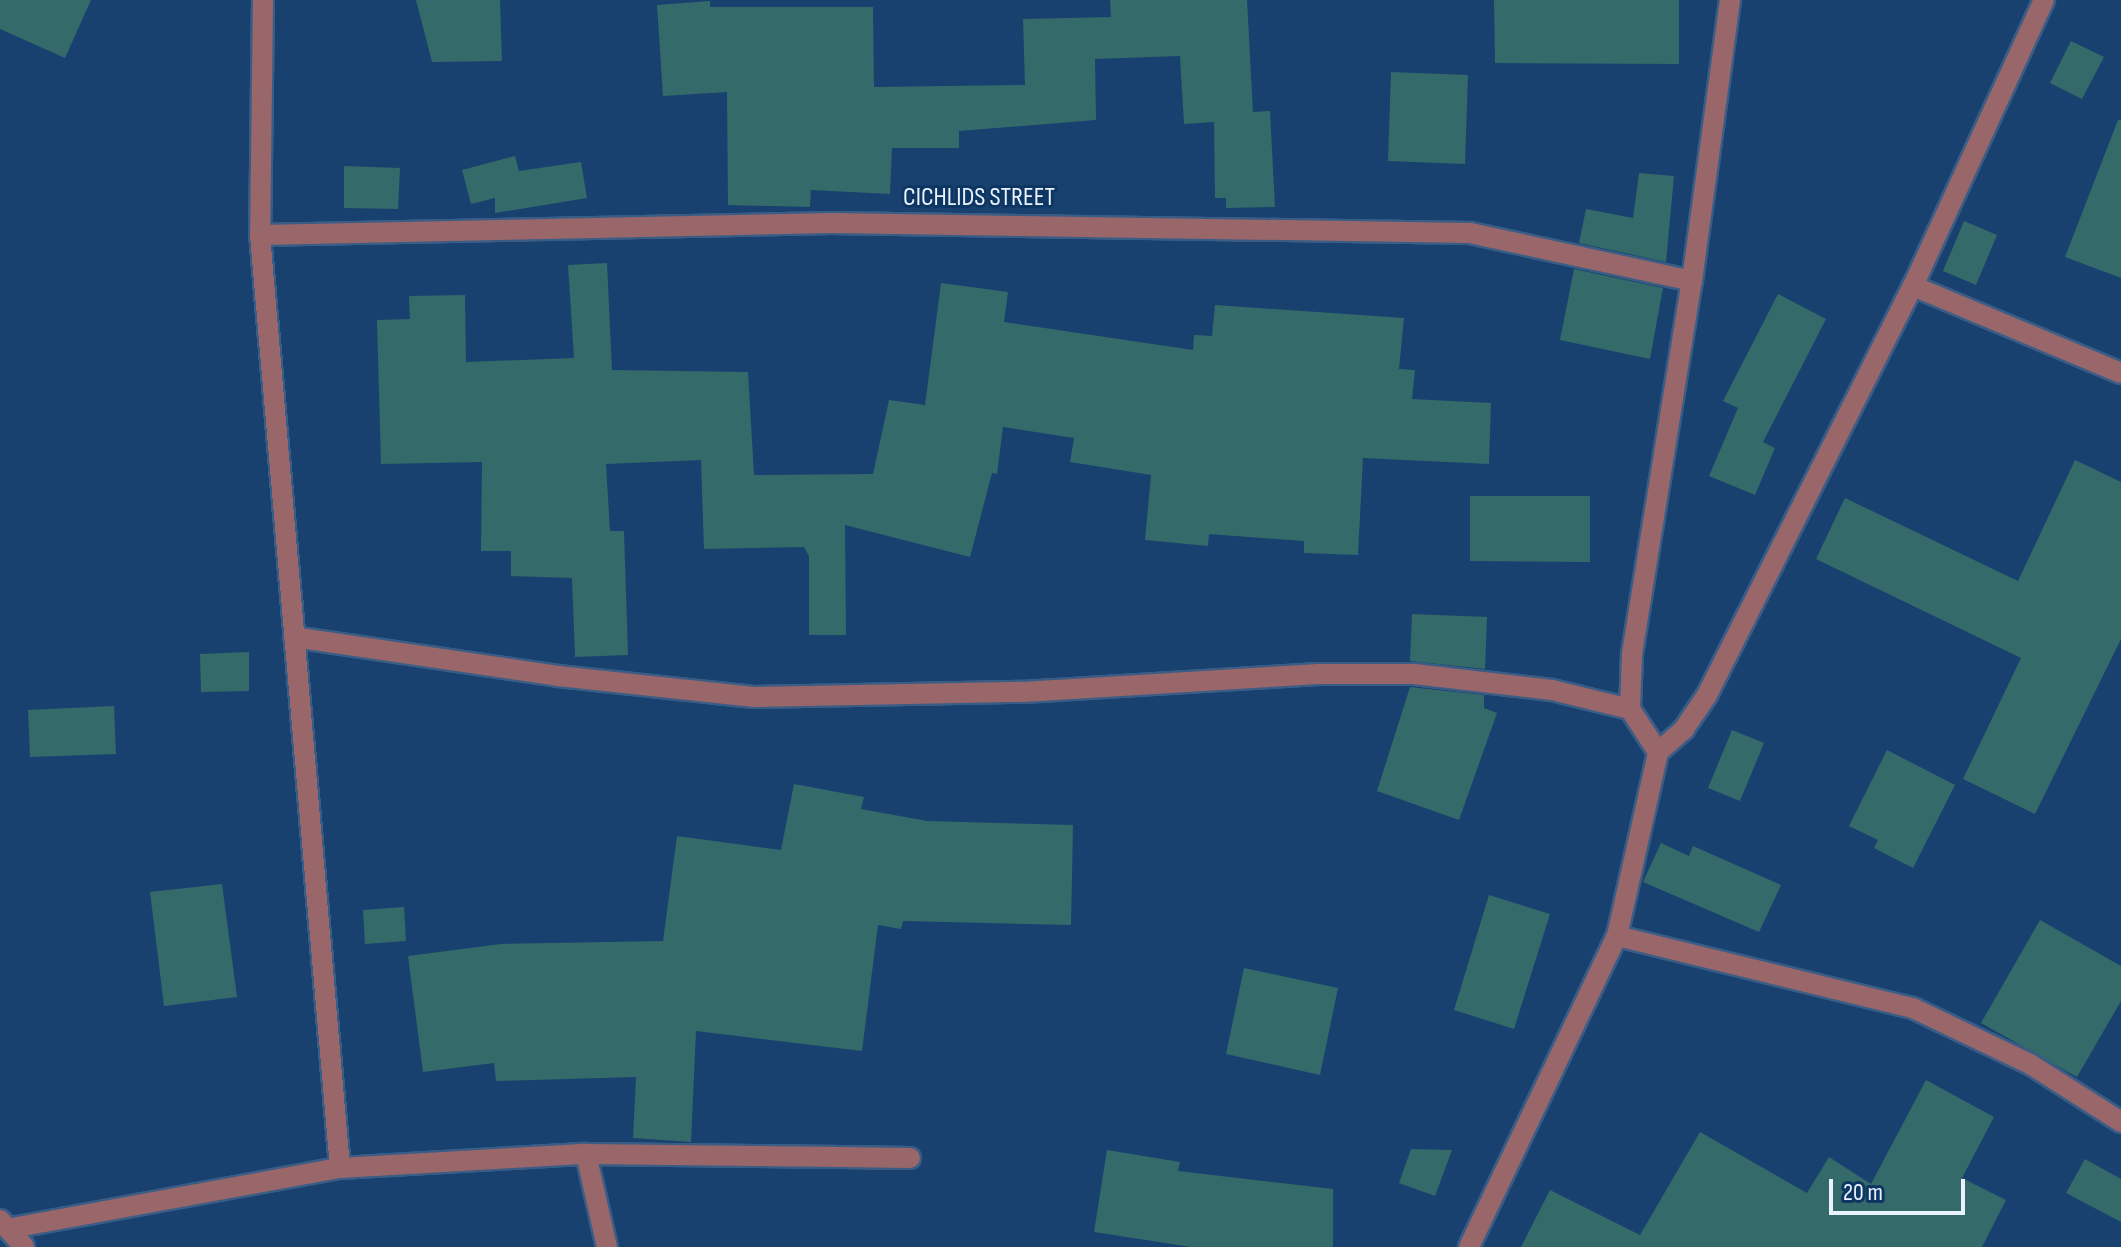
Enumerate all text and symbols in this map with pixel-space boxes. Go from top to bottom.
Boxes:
street label: CICHLIDS STREET [903,182,1055,214]
scale bar [1833,1163,1969,1213]
text: 20 m [1843,1178,1883,1207]

